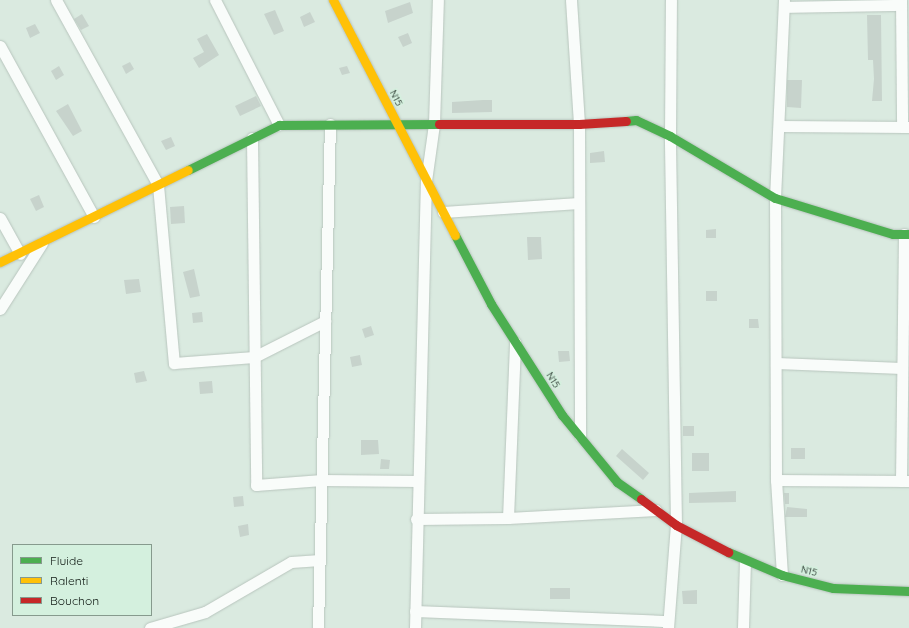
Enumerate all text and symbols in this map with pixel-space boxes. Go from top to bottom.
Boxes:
street label: N15 [387,88,405,108]
street label: N15 [544,370,562,390]
legend [12,544,152,616]
text: Fluide [50,553,83,568]
street label: N15 [800,563,818,579]
text: Ralenti [50,573,88,588]
text: Bouchon [50,593,99,608]

